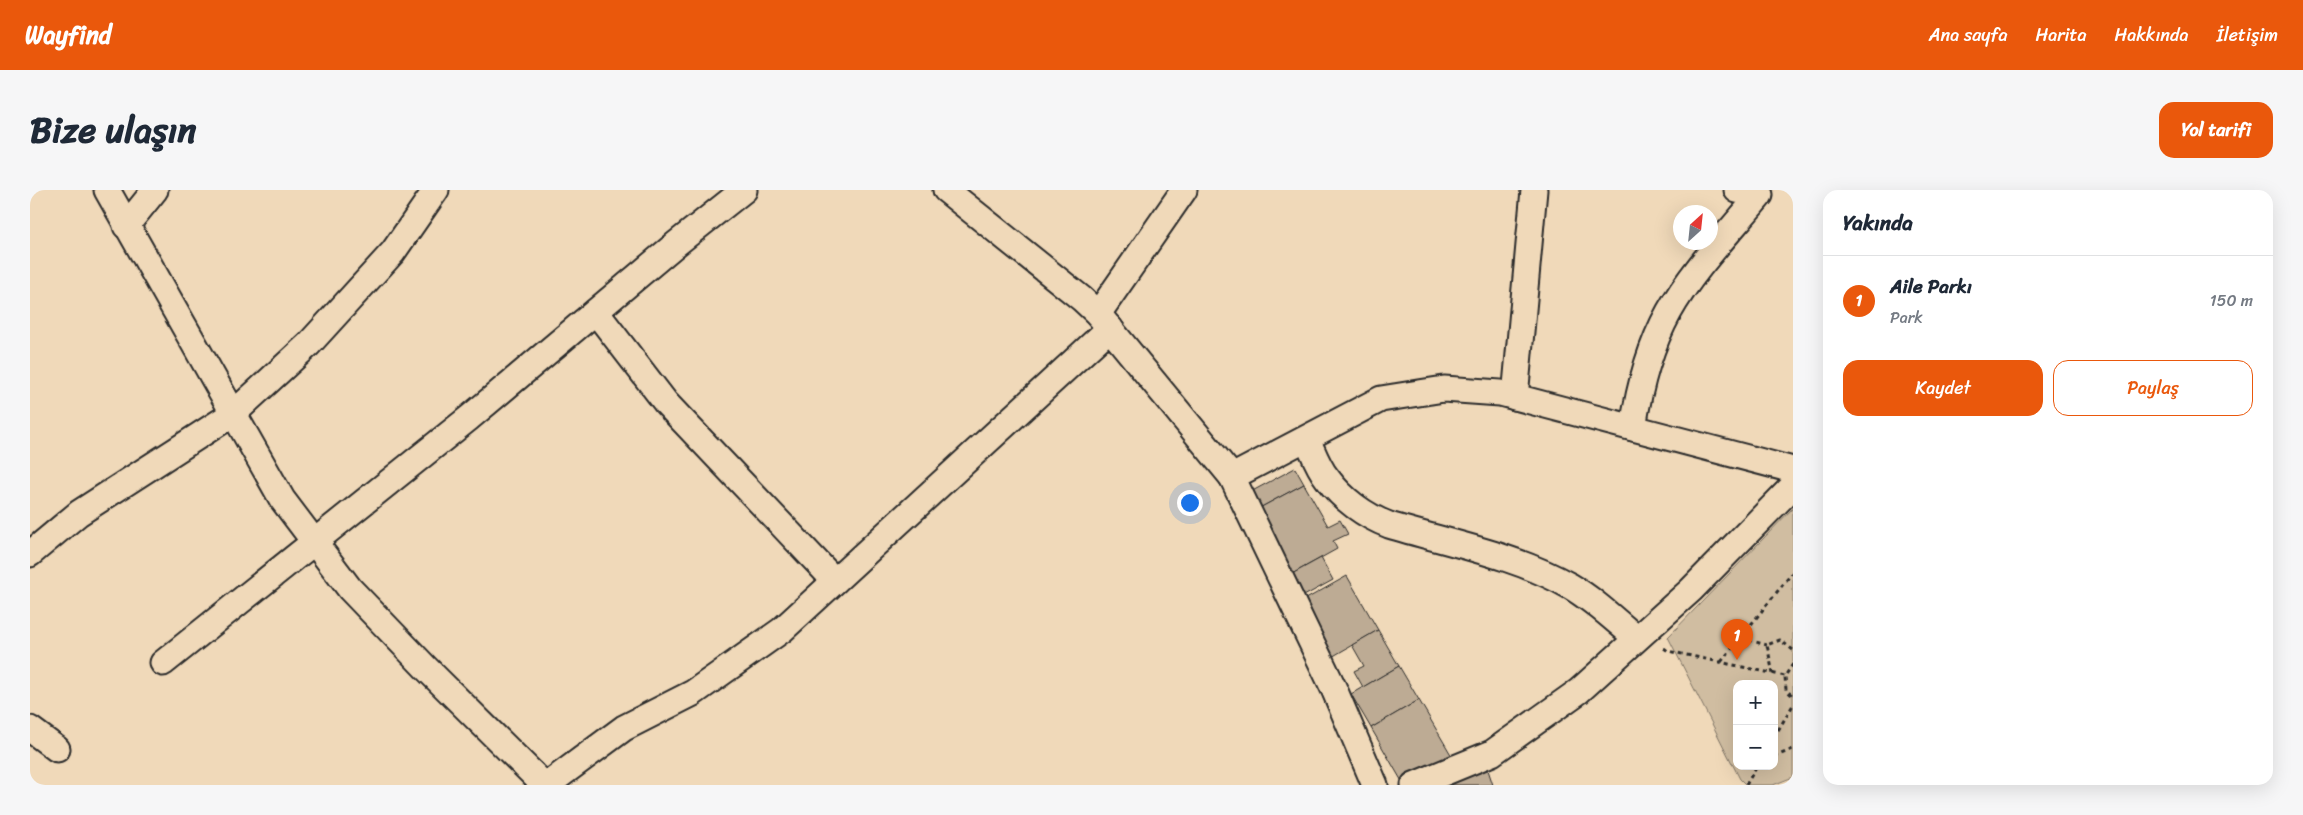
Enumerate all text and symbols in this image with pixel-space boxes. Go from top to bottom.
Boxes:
text: Wayfind [25,14,111,56]
text: Ana sayfa [1929,19,2007,51]
text: Harita [2035,19,2086,51]
text: Hakkında [2114,19,2189,51]
text: İletişim [2217,19,2278,51]
text: Bize ulaşın [30,99,196,161]
button: Yol tarifi [2159,102,2273,158]
text: Yakında [1843,204,1913,242]
north arrow [1673,205,1718,250]
text: Aile Parkı [1890,270,1972,303]
text: 1 [1856,286,1862,315]
text: 150 m [2210,286,2253,315]
text: Park [1890,303,1923,332]
button: Kaydet [1843,360,2043,416]
button: Paylaş [2053,360,2253,416]
your location [1177,490,1203,516]
pin: 1 [1721,619,1753,660]
map controls [1733,680,1778,770]
button: + [1733,680,1778,725]
button: − [1733,725,1778,770]

